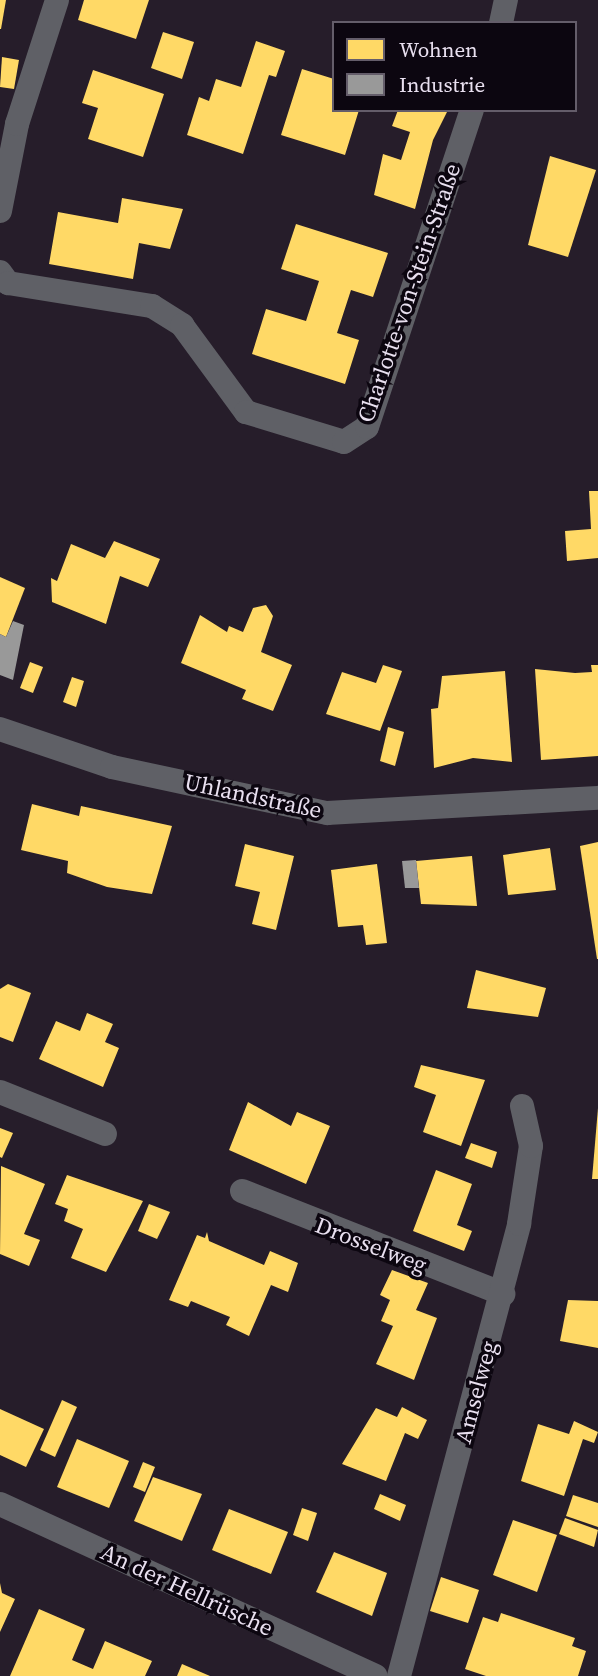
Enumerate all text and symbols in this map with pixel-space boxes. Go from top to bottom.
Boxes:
legend [332,21,577,112]
text: Wohnen [399,35,478,64]
text: Industrie [399,70,485,99]
street label: Charlotte-von-Stein-Straße [352,160,466,426]
street label: Uhlandstraße [182,768,324,824]
street label: Drosselweg [311,1211,431,1279]
street label: Amselweg [449,1338,503,1446]
street label: An der Hellrüsche [96,1538,278,1642]

